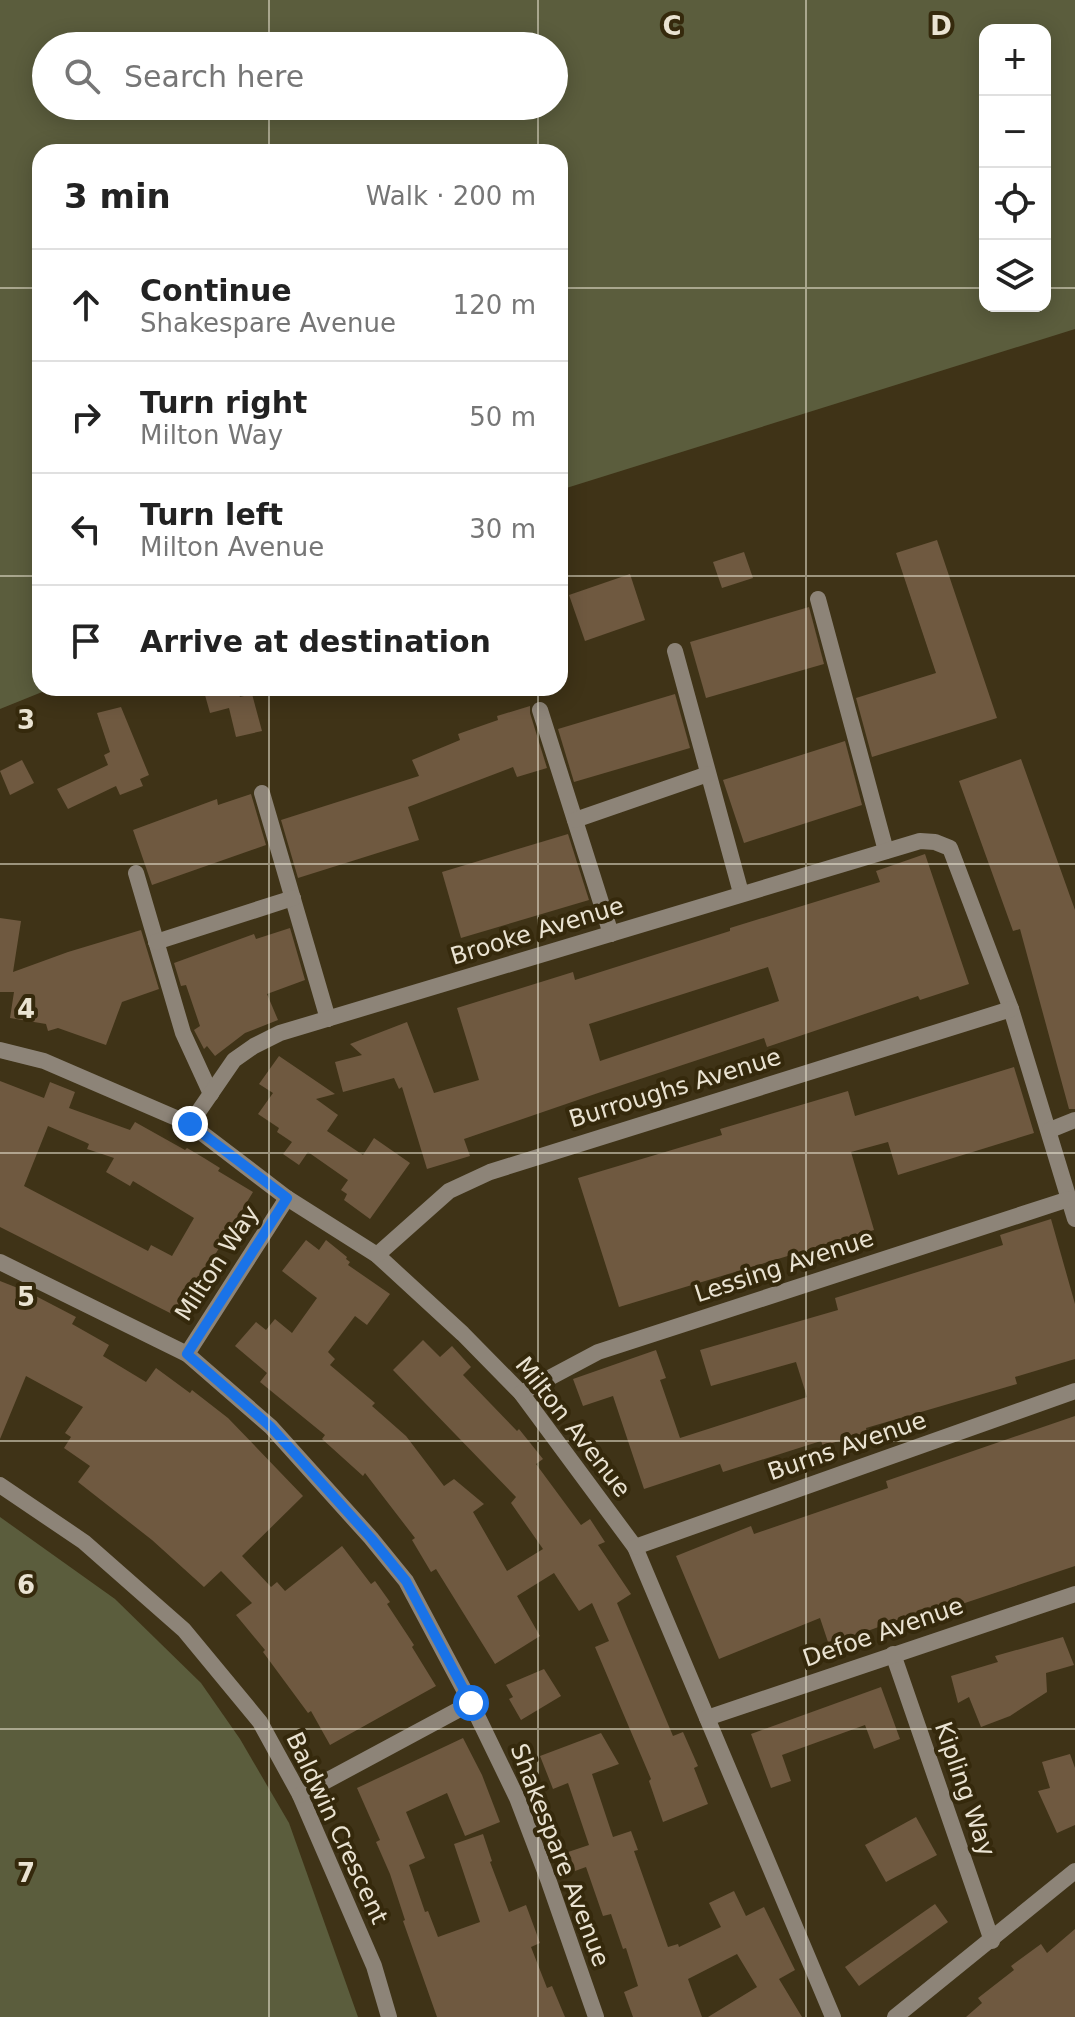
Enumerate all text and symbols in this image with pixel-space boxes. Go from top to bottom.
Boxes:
text: C [662,11,682,41]
text: D [930,11,952,41]
map controls [979,24,1051,312]
button: + [979,24,1051,96]
search box [32,32,568,120]
icon: search [60,54,104,98]
text: Search here [124,59,304,94]
button: − [979,96,1051,168]
button: locate [979,168,1051,240]
text: 3 min [64,176,171,216]
text: Walk · 200 m [366,181,536,211]
button: layers [979,240,1051,312]
text: Continue [140,273,292,308]
icon: ahead [64,283,108,327]
text: 120 m [453,290,536,320]
text: Shakespare Avenue [140,308,396,338]
text: Turn right [140,385,307,420]
icon: right [64,395,108,439]
text: 50 m [469,402,536,432]
text: Milton Way [140,420,283,450]
text: Turn left [140,497,283,532]
icon: left [64,507,108,551]
text: 30 m [469,514,536,544]
text: Milton Avenue [140,532,324,562]
icon: arrive [64,619,108,663]
text: Arrive at destination [140,624,491,659]
text: 3 [17,705,35,735]
street label: Brooke Avenue [447,891,627,971]
text: 4 [17,994,35,1024]
street label: Burroughs Avenue [566,1042,784,1134]
route end [172,1106,208,1142]
street label: Milton Way [169,1200,265,1326]
street label: Lessing Avenue [691,1224,877,1308]
text: 5 [17,1282,35,1312]
street label: Milton Avenue [510,1351,636,1503]
street label: Burns Avenue [764,1406,930,1486]
text: 6 [17,1570,35,1600]
street label: Defoe Avenue [799,1591,967,1673]
route start [453,1685,489,1721]
street label: Kipling Way [929,1718,1001,1860]
street label: Baldwin Crescent [280,1728,394,1928]
street label: Shakespare Avenue [505,1740,615,1970]
text: 7 [17,1858,35,1888]

